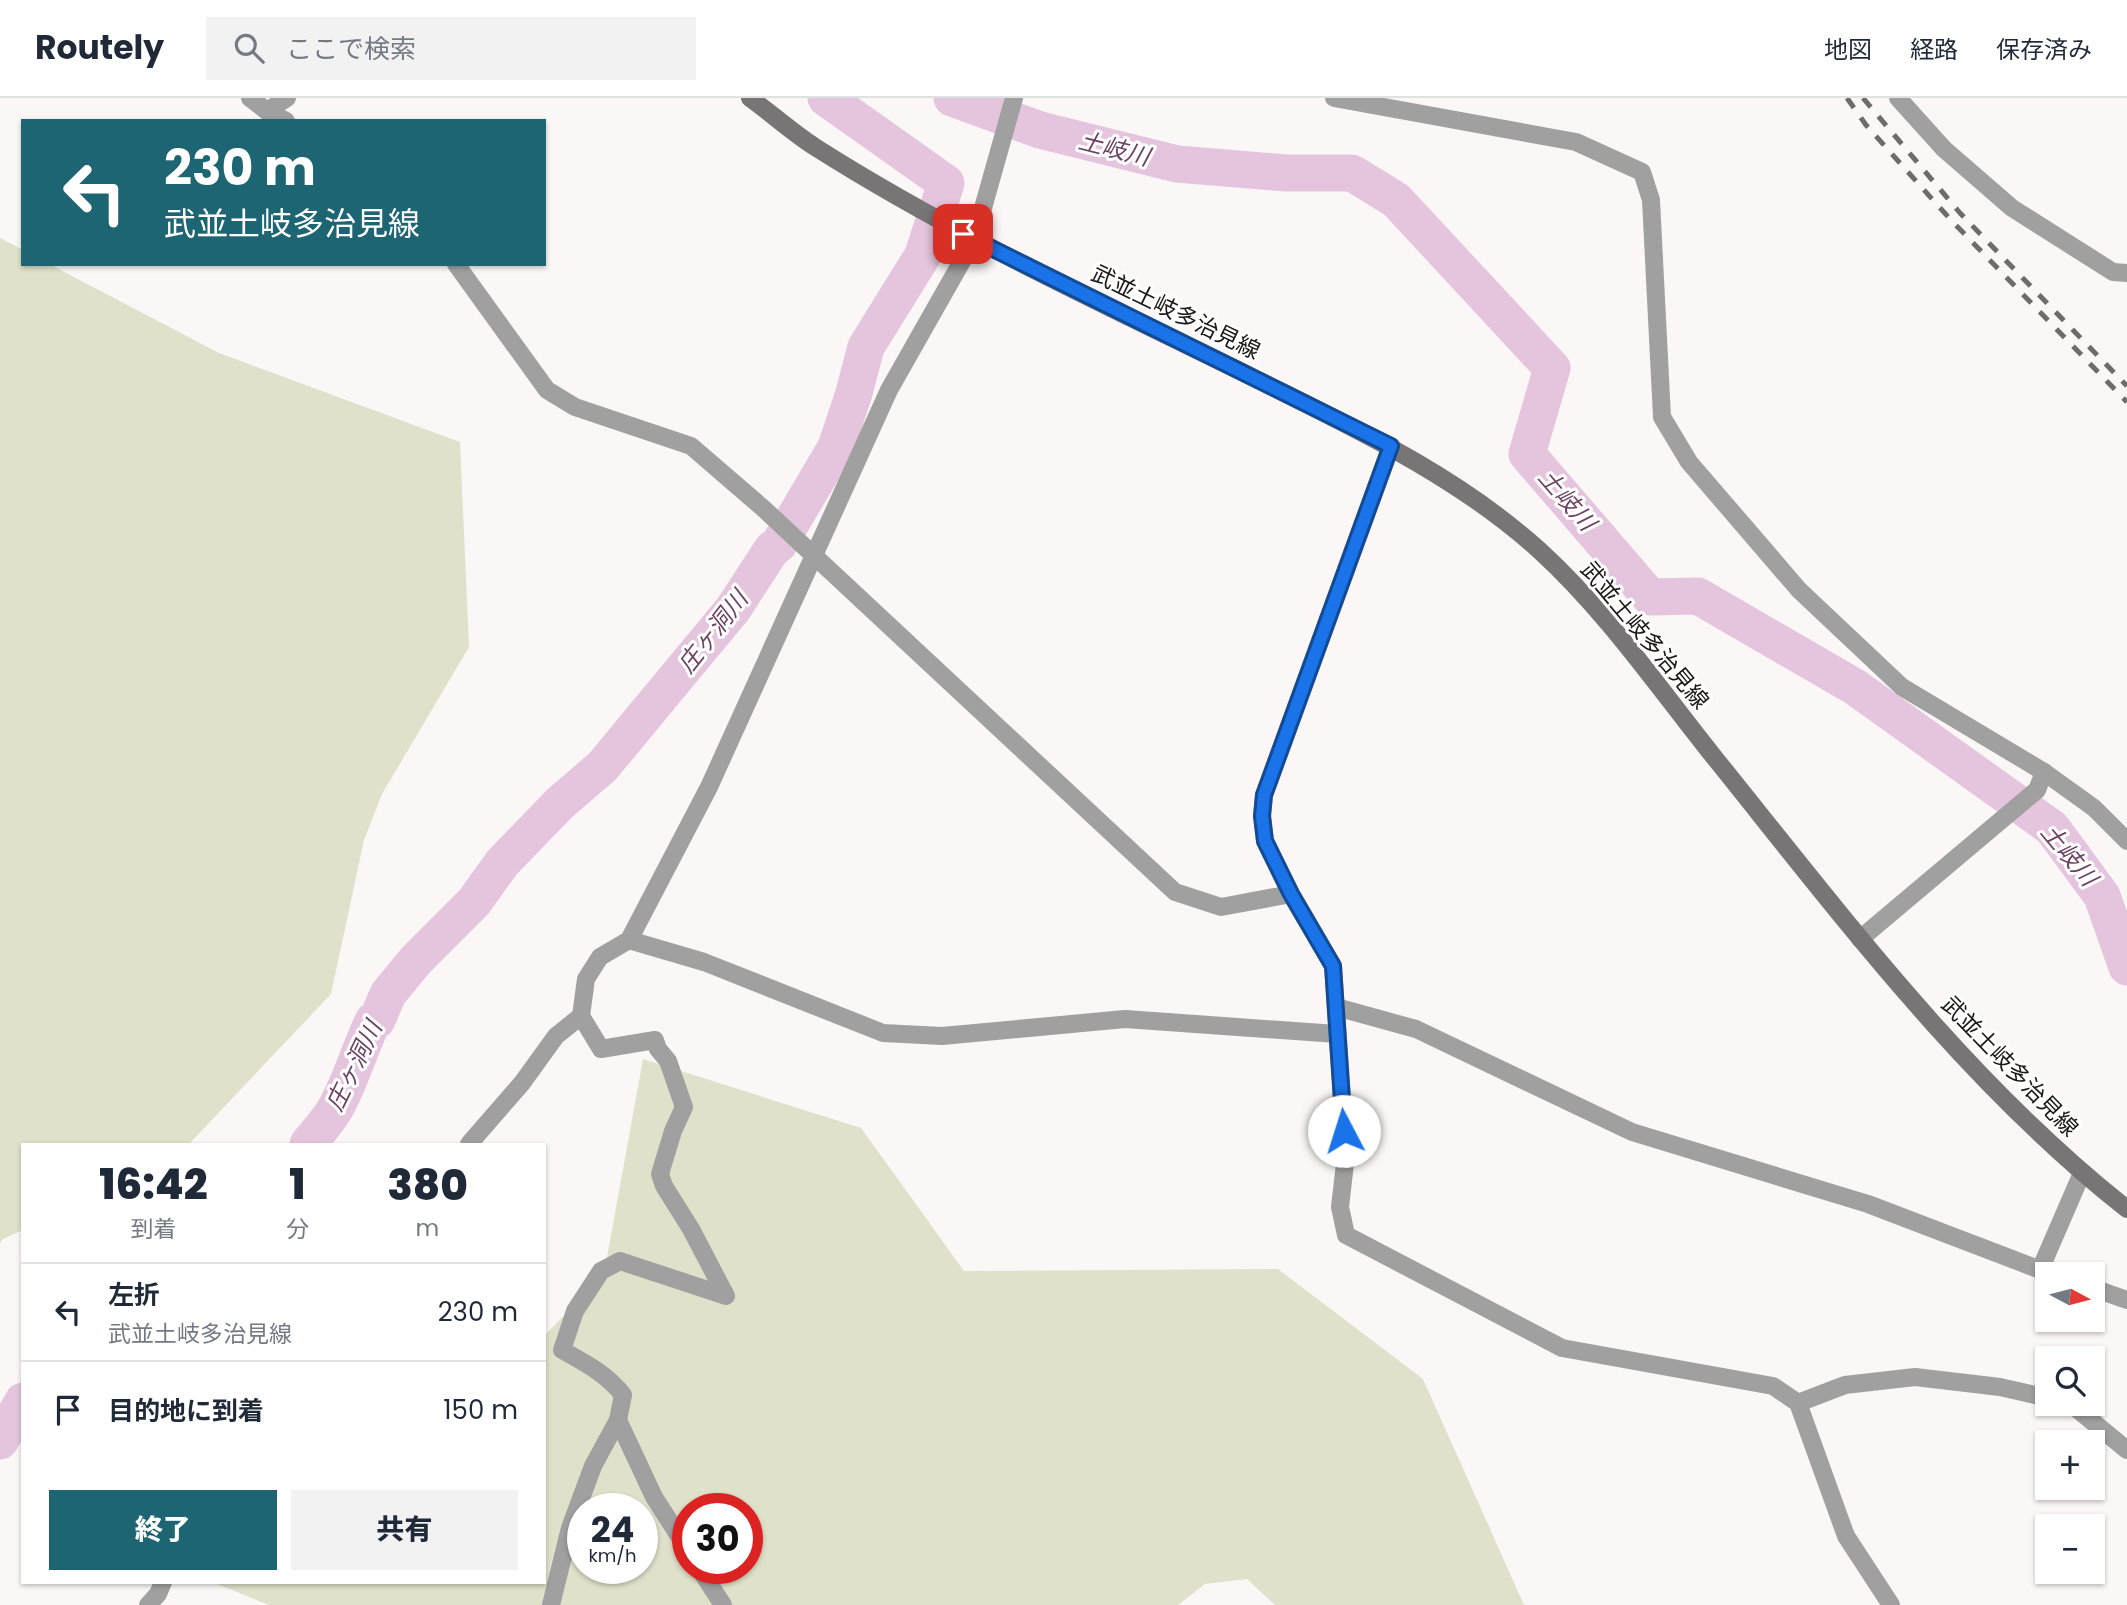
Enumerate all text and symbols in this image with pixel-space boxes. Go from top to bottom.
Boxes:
search box [206,17,696,80]
text: Routely [35,24,164,71]
icon: search [230,29,268,67]
text: ここで検索 [286,31,416,67]
text: 地図 [1824,33,1872,66]
text: 経路 [1910,33,1958,66]
text: 保存済み [1996,33,2092,66]
water label: 土岐川 [1075,124,1156,174]
text: 230 m [164,134,316,202]
icon: left [49,147,140,238]
text: 武並土岐多治見線 [164,201,420,246]
pin [933,204,993,264]
icon: arrive [944,215,982,253]
street label: 武並土岐多治見線 [1086,257,1266,367]
water label: 土岐川 [1531,462,1605,540]
street label: 武並土岐多治見線 [1574,554,1716,716]
water label: 庄ヶ洞川 [670,581,757,680]
water label: 土岐川 [2034,816,2107,895]
street label: 武並土岐多治見線 [1935,989,2085,1143]
water label: 庄ヶ洞川 [318,1013,391,1116]
position arrow [1307,1094,1381,1168]
text: 16:42 [99,1155,208,1214]
text: 1 [289,1155,306,1214]
text: 380 [387,1156,468,1215]
text: m [416,1212,439,1244]
text: 到着 [130,1213,176,1245]
text: 分 [286,1213,309,1245]
north arrow [2035,1262,2105,1332]
map controls [2035,1262,2105,1584]
text: 左折 [108,1277,160,1313]
icon: left [49,1293,87,1331]
text: 230 m [438,1294,518,1330]
text: 武並土岐多治見線 [108,1318,292,1350]
button: search [2035,1346,2105,1416]
icon: arrive [49,1391,87,1429]
text: 150 m [443,1392,518,1428]
text: 目的地に到着 [108,1393,264,1429]
button: + [2035,1430,2105,1500]
button: 終了 [49,1490,277,1570]
button: 共有 [291,1490,518,1570]
speed limit sign: 30 [672,1493,763,1584]
text: 24 [591,1505,634,1554]
button: − [2035,1514,2105,1584]
text: km/h [589,1543,636,1568]

